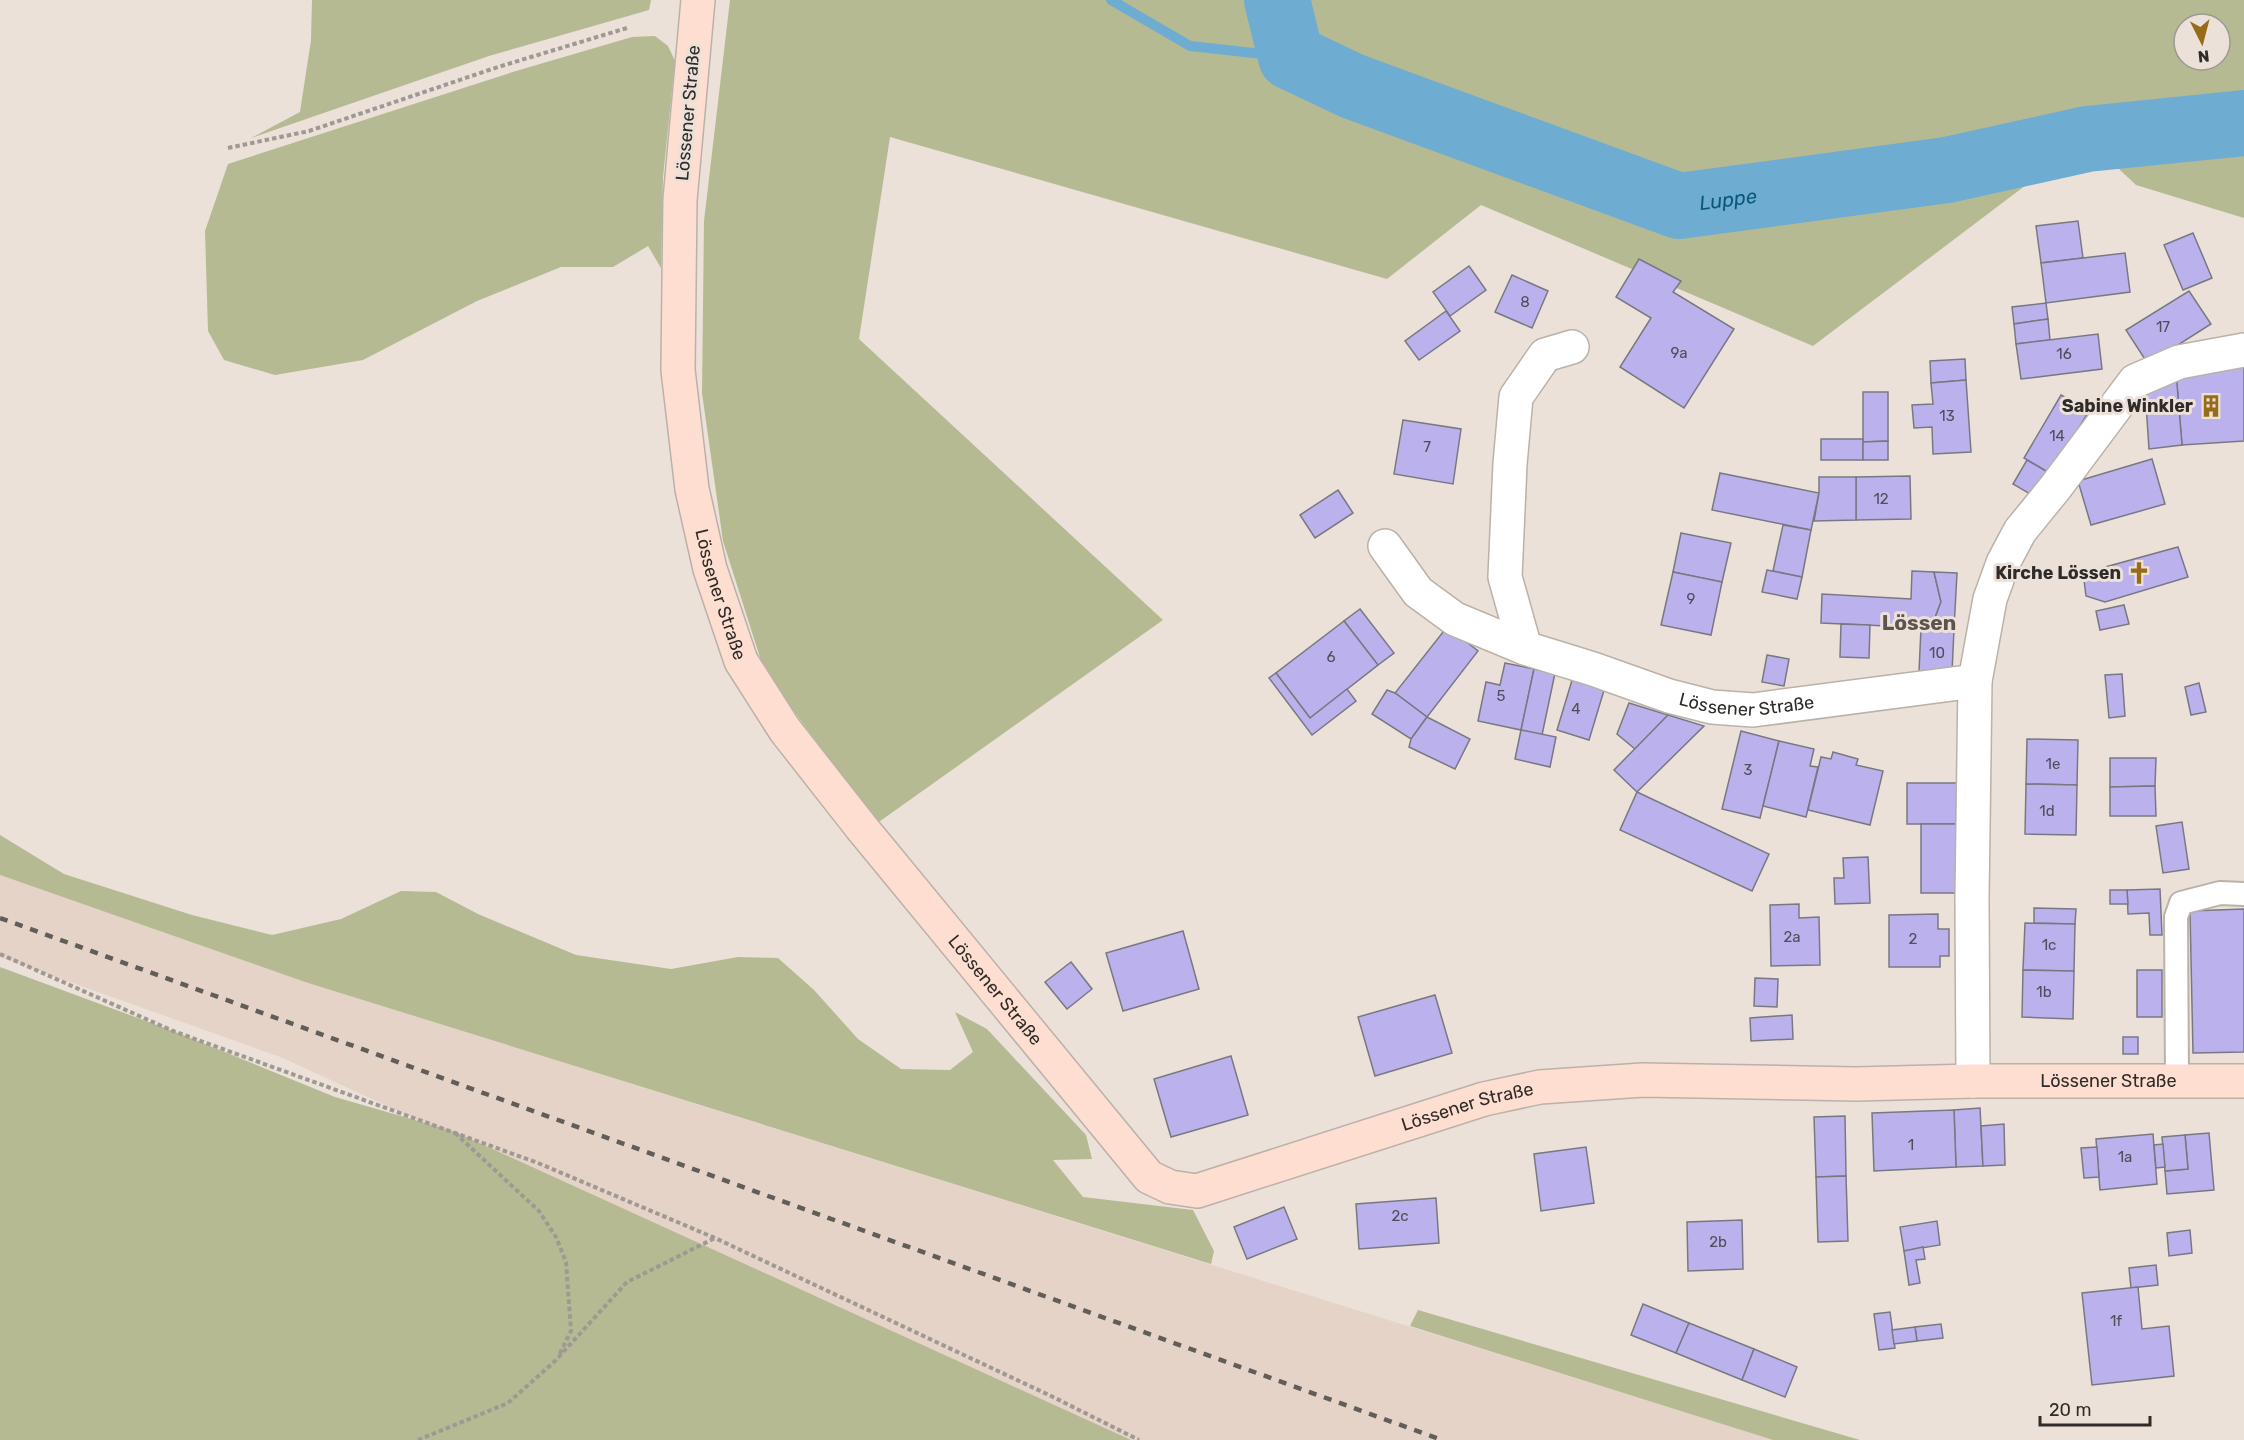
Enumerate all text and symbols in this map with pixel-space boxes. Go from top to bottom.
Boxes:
north arrow [2172,12,2232,72]
street label: Lössener Straße [671,44,705,182]
text: N [2197,46,2210,66]
water label: Luppe [1698,184,1758,215]
house number: 8 [1520,293,1530,311]
house number: 17 [2156,318,2170,336]
house number: 9a [1670,344,1688,362]
house number: 16 [2056,345,2072,363]
building icon: Sabine Winkler [2198,393,2224,419]
place label: Sabine Winkler [2062,395,2193,417]
house number: 13 [1939,407,1955,425]
house number: 14 [2049,427,2065,445]
house number: 7 [1423,438,1431,456]
house number: 12 [1873,490,1889,508]
street label: Lössener Straße [690,527,751,663]
church icon: Kirche Lössen [2126,560,2152,586]
place label: Kirche Lössen [1995,562,2121,584]
house number: 9 [1687,590,1696,608]
district label: Lössen [1882,610,1956,635]
house number: 10 [1929,644,1945,662]
house number: 6 [1326,648,1336,666]
house number: 5 [1497,687,1506,705]
street label: Lössener Straße [1677,688,1815,721]
house number: 4 [1571,700,1581,718]
house number: 1e [2046,755,2060,773]
house number: 3 [1743,761,1753,779]
house number: 1d [2039,802,2055,820]
house number: 2a [1783,928,1801,946]
house number: 2 [1909,930,1918,948]
street label: Lössener Straße [943,931,1047,1050]
house number: 1c [2042,936,2056,954]
house number: 1b [2036,983,2052,1001]
street label: Lössener Straße [2040,1070,2177,1092]
street label: Lössener Straße [1399,1078,1535,1136]
house number: 1 [1908,1136,1914,1154]
house number: 1a [2118,1148,2132,1166]
house number: 2c [1391,1207,1409,1225]
house number: 2b [1709,1233,1727,1251]
house number: 1f [2110,1312,2122,1330]
scale bar [2040,1389,2150,1427]
text: 20 m [2049,1399,2091,1421]

